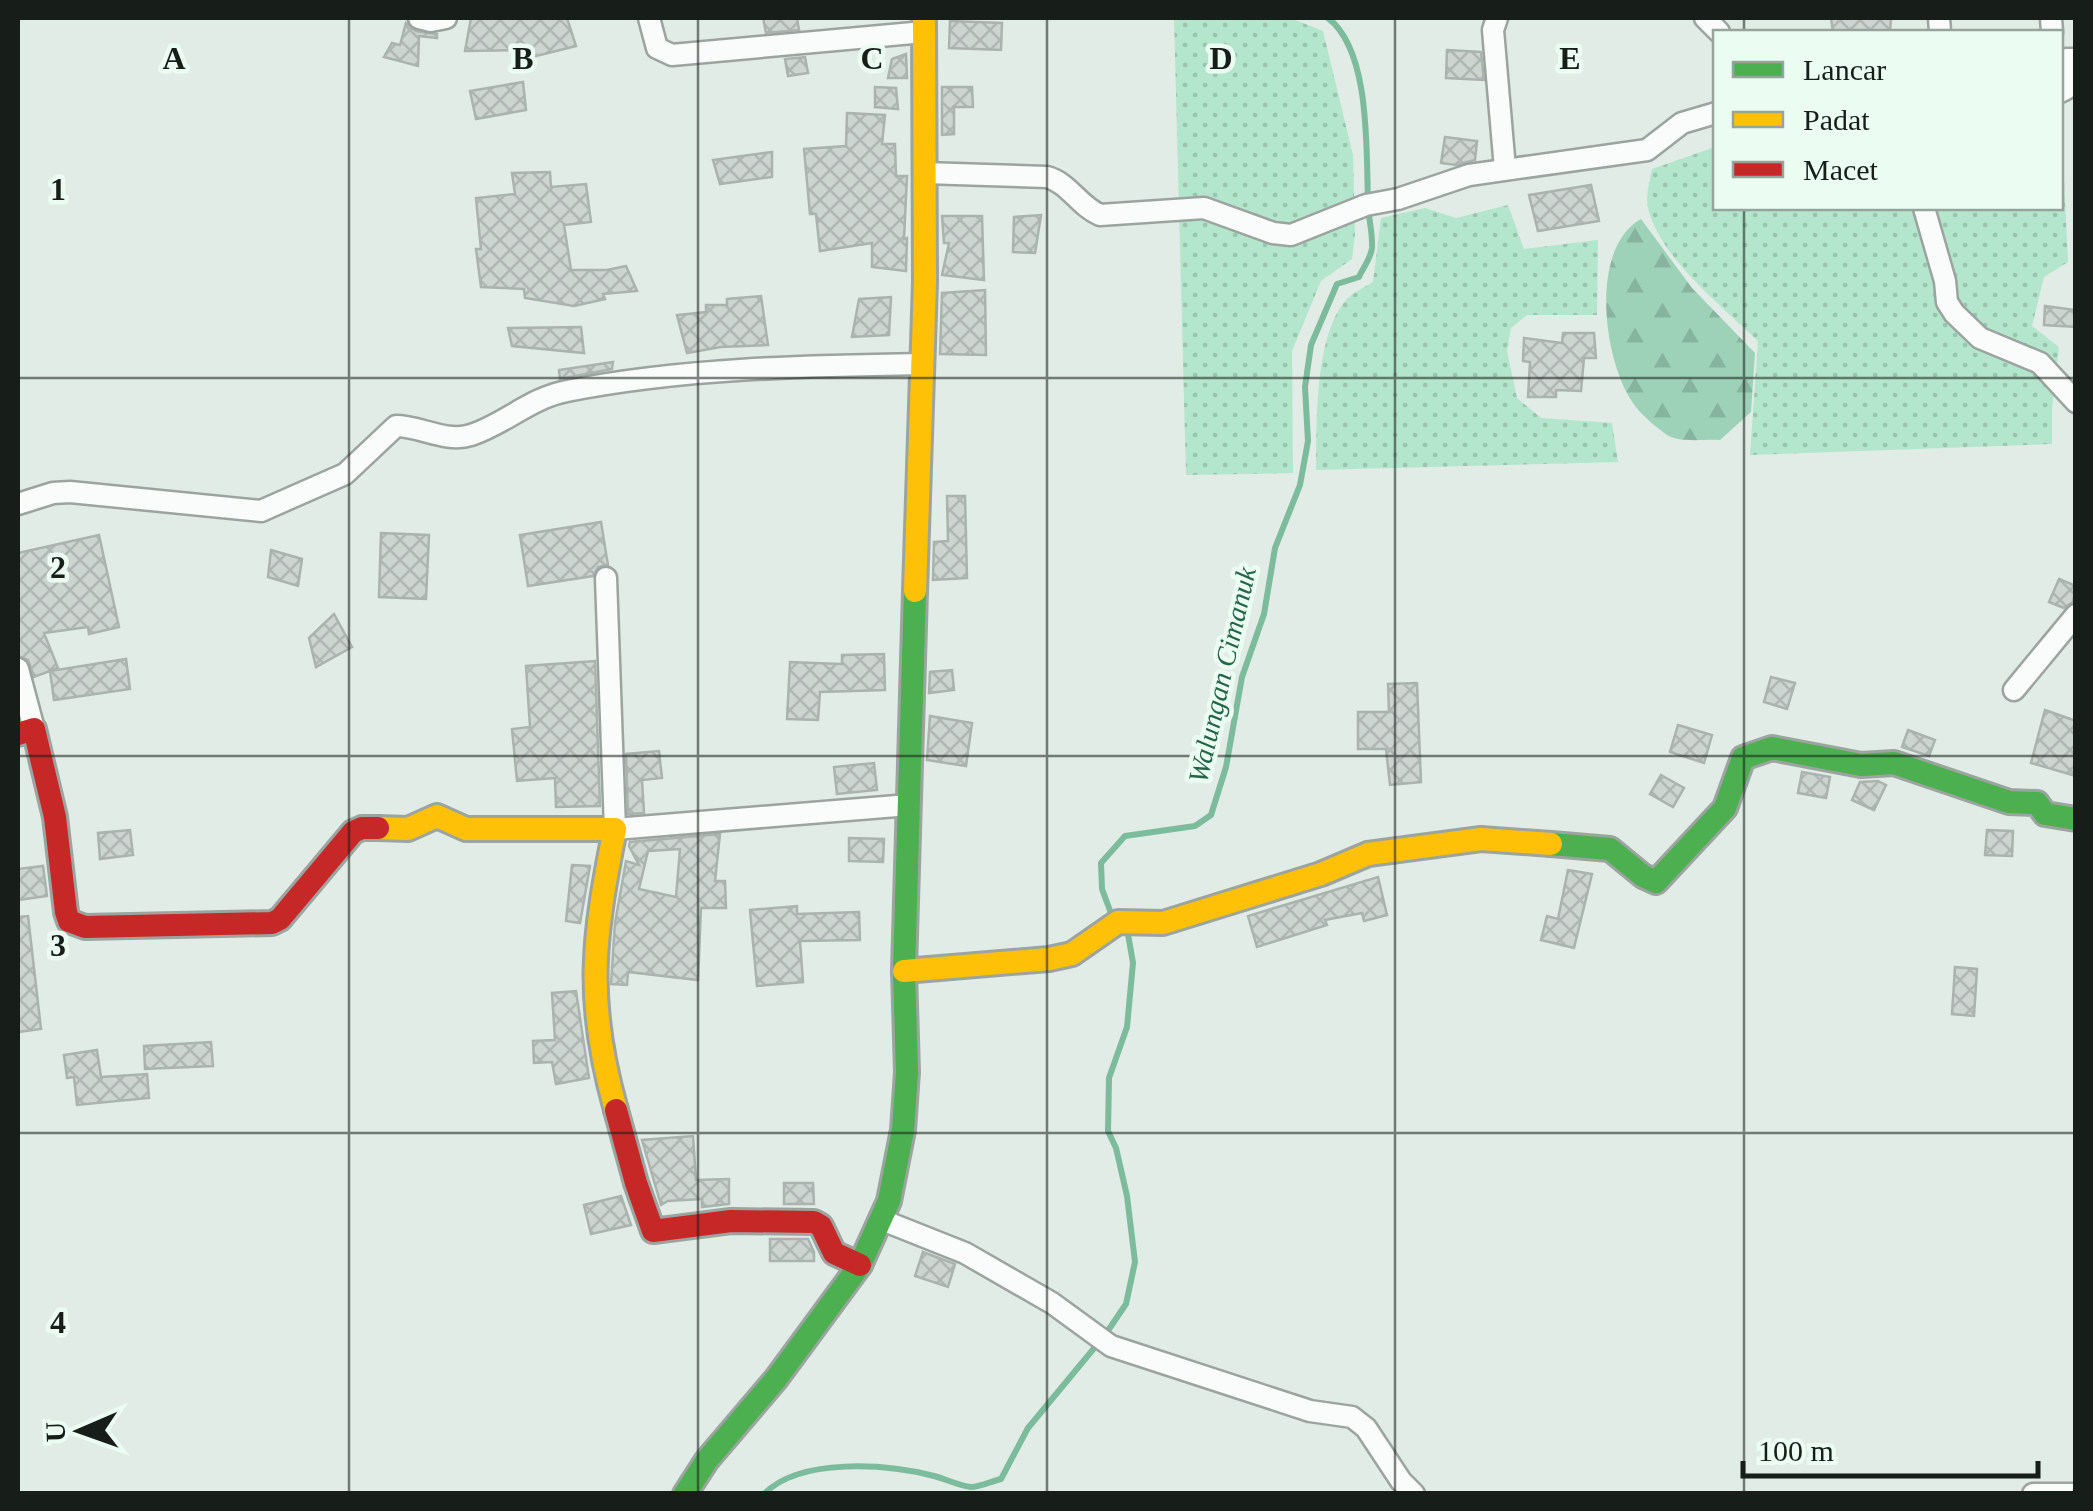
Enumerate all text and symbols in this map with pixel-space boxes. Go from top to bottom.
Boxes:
legend [1713,30,2063,210]
text: A [162,40,186,76]
text: B [512,40,534,76]
text: C [860,40,884,76]
text: D [1209,40,1233,76]
text: E [1559,40,1581,76]
text: Lancar [1803,53,1886,86]
text: Padat [1803,103,1870,136]
text: Macet [1803,153,1879,186]
text: 1 [50,171,66,207]
text: 2 [50,549,66,585]
water label: Walungan Cimanuk [1182,563,1262,786]
text: 3 [50,927,66,963]
text: 4 [50,1304,66,1340]
north arrow [30,1381,130,1481]
scale bar [1743,1416,2038,1478]
text: U [40,1421,71,1443]
text: 100 m [1758,1434,1834,1467]

